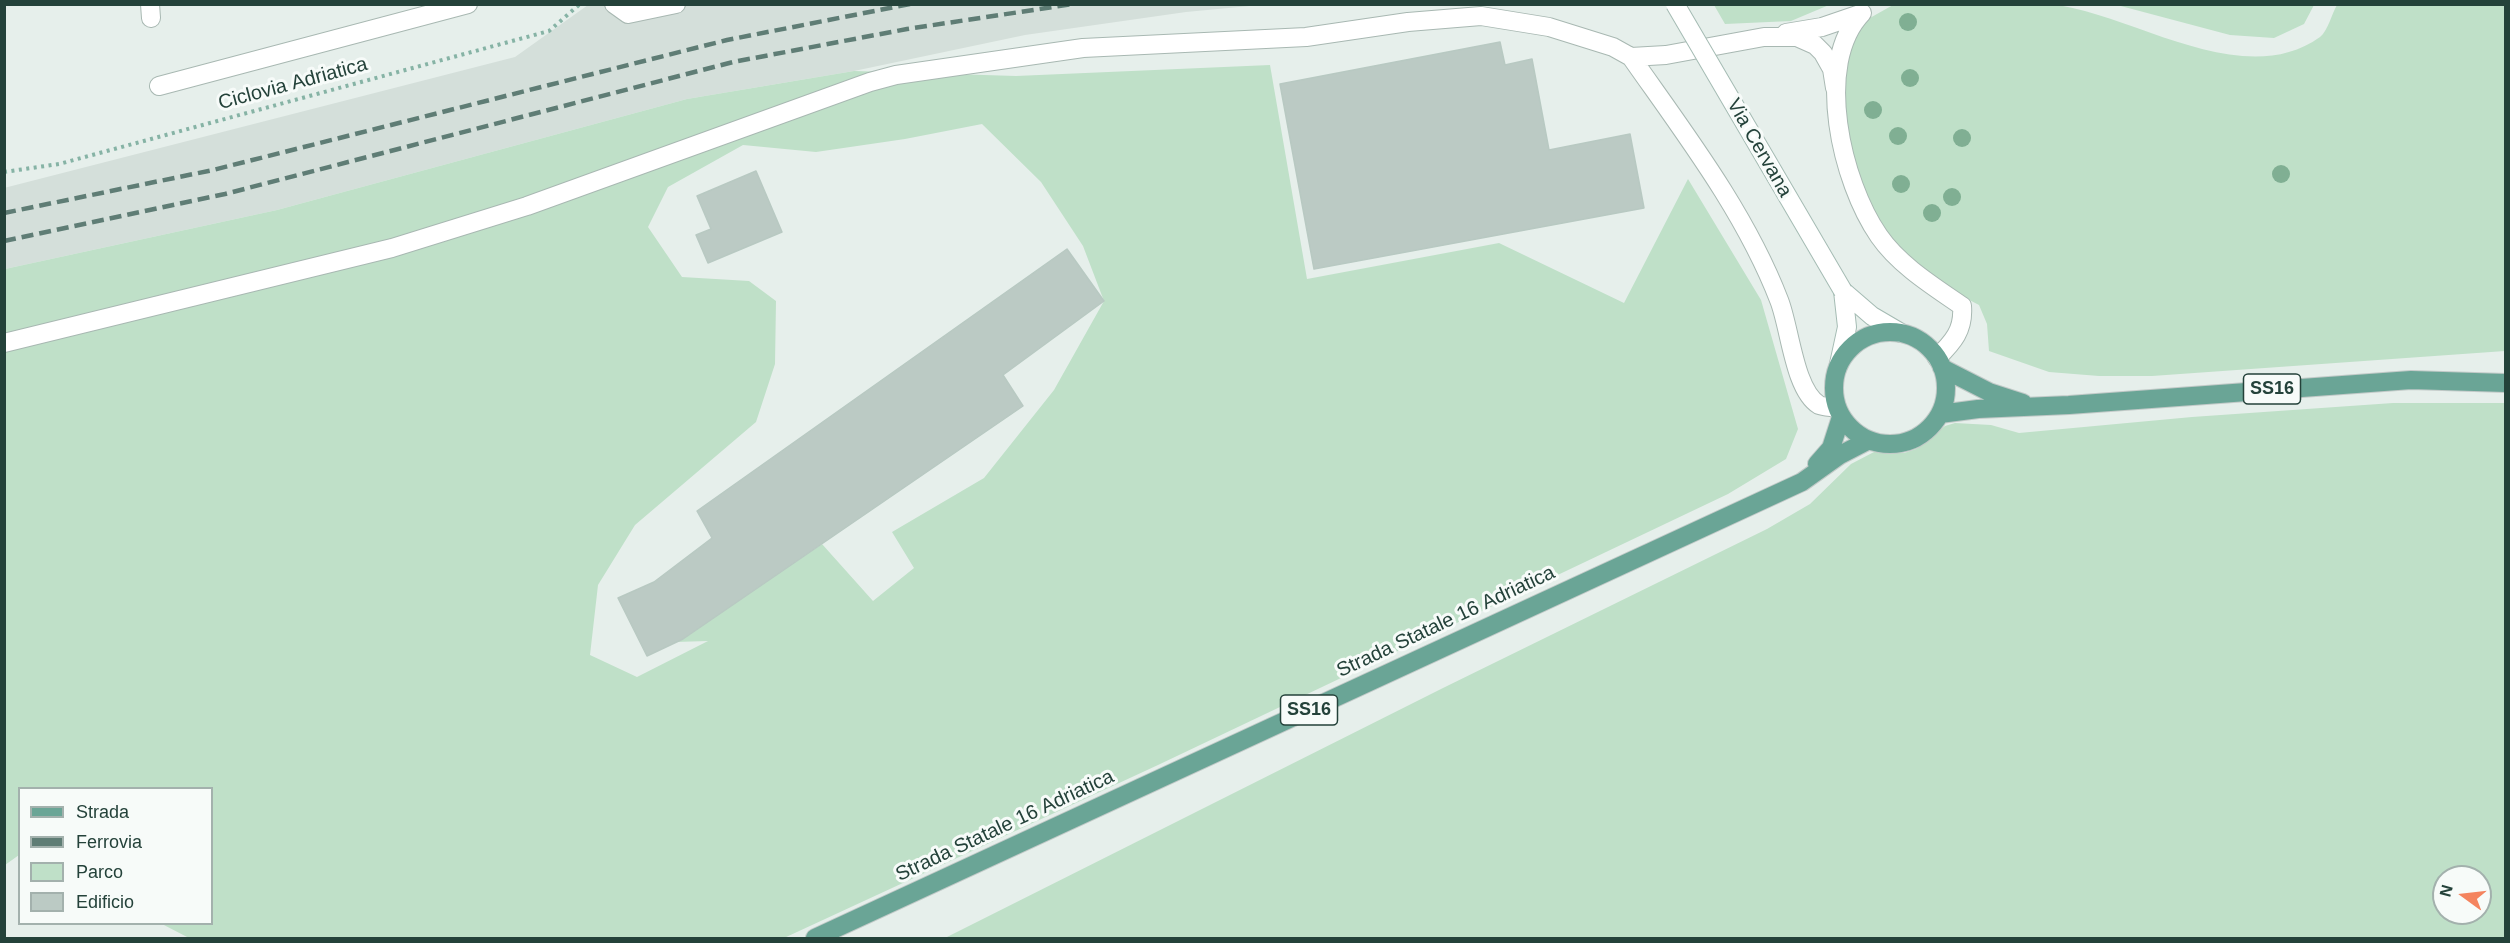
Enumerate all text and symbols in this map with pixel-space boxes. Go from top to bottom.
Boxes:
street label: Ciclovia Adriatica [216,53,370,115]
street label: Via Cervana [1721,94,1797,202]
road number: SS16 [2244,374,2300,404]
street label: Strada Statale 16 Adriatica [1333,561,1559,683]
road number: SS16 [1280,695,1338,725]
street label: Strada Statale 16 Adriatica [892,765,1118,887]
legend [18,787,213,925]
text: Strada [76,802,129,822]
text: Ferrovia [76,832,142,852]
text: Parco [76,862,123,882]
north arrow [2432,865,2492,925]
text: N [2436,883,2456,899]
text: Edificio [76,892,134,912]

